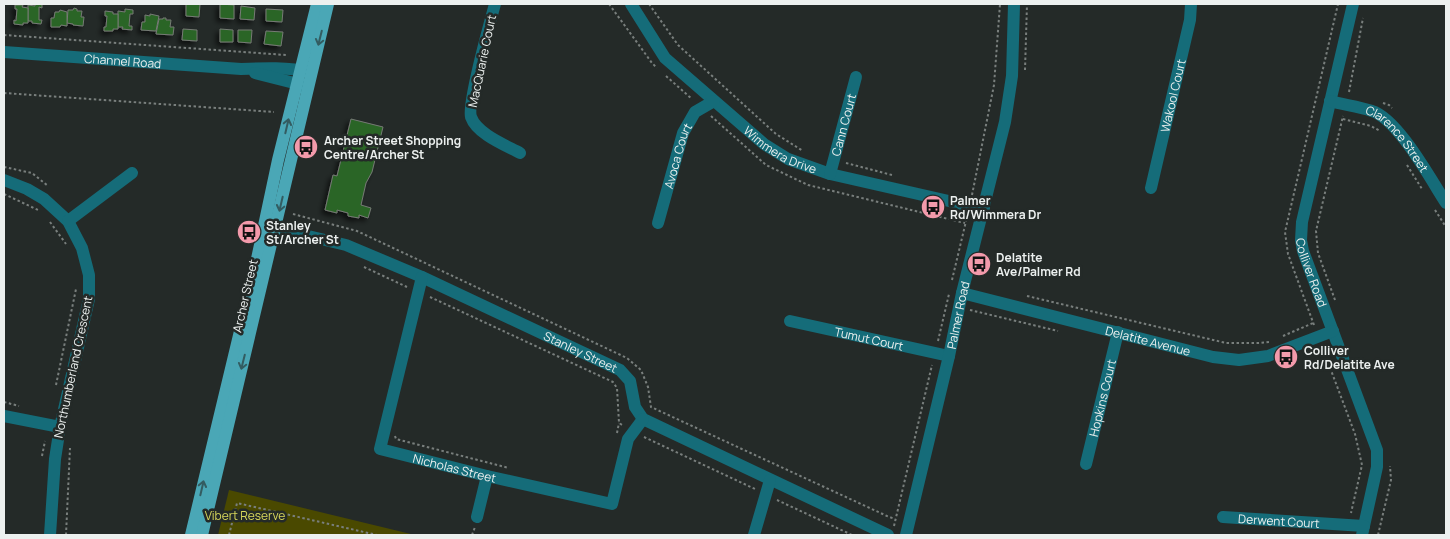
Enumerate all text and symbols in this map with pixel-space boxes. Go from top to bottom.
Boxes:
street label: MacQuarie Court [464,13,500,109]
one-way arrow [315,30,324,46]
street label: Channel Road [84,49,162,72]
street label: Wakool Court [1156,57,1189,134]
street label: Cann Court [827,91,860,158]
street label: Clarence Street [1364,101,1433,175]
one-way arrow [283,119,292,135]
street label: Avoca Court [659,120,696,190]
street label: Wimmera Drive [740,122,819,177]
place label: Archer Street Shopping Centre/Archer St [324,132,461,163]
bus stop icon: Archer Street Shopping Centre/Archer St [293,134,319,160]
place label: Palmer Rd/Wimmera Dr [950,192,1041,223]
bus stop icon: Palmer Rd/Wimmera Dr [920,194,946,220]
one-way arrow [276,195,285,211]
place label: Stanley St/Archer St [266,217,339,248]
bus stop icon: Stanley St/Archer St [236,219,262,245]
street label: Colliver Road [1292,236,1332,309]
place label: Delatite Ave/Palmer Rd [996,249,1081,280]
bus stop icon: Delatite Ave/Palmer Rd [966,251,992,277]
street label: Archer Street [228,258,262,334]
street label: Palmer Road [942,279,973,350]
street label: Northumberland Crescent [50,294,96,440]
street label: Delatite Avenue [1104,321,1192,359]
street label: Tumut Court [833,323,905,354]
street label: Stanley Street [541,327,621,376]
place label: Colliver Rd/Delatite Ave [1304,342,1395,373]
bus stop icon: Colliver Rd/Delatite Ave [1273,344,1299,370]
one-way arrow [238,353,247,369]
street label: Hopkins Court [1084,357,1120,438]
street label: Nicholas Street [411,449,498,486]
one-way arrow [198,480,207,496]
park label: Vibert Reserve [205,507,285,524]
street label: Derwent Court [1238,509,1320,532]

